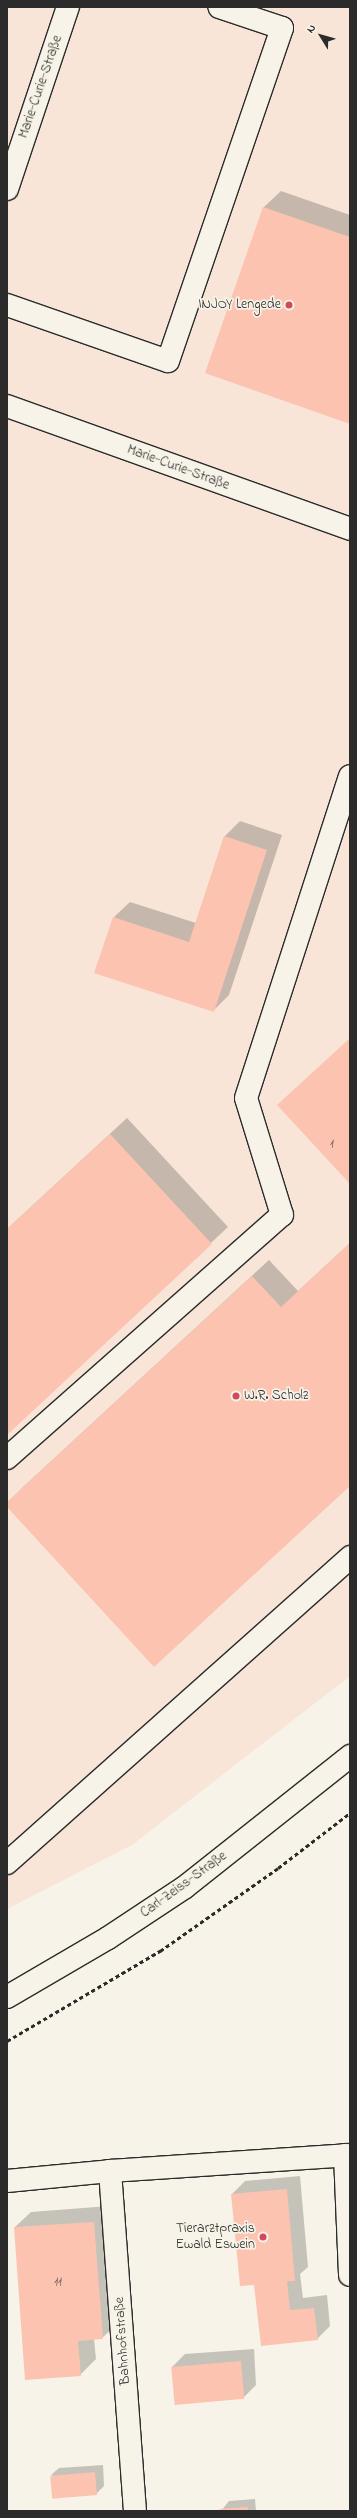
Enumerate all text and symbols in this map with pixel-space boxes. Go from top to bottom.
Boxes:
north arrow [301,16,341,56]
text: N [303,21,320,37]
street label: Marie-Curie-Straße [16,33,66,141]
place label: INJOY Lengede [198,297,281,313]
marker: INJOY Lengede [284,300,294,310]
street label: Marie-Curie-Straße [125,442,231,494]
house number: 1 [330,1138,334,1152]
place label: W.R. Scholz [244,1388,309,1404]
marker: W.R. Scholz [231,1391,241,1401]
street label: Carl-Zeiss-Straße [138,1848,230,1922]
place label: Tierarztpraxis Ewald Eswein [176,2221,255,2254]
marker: Tierarztpraxis Ewald Eswein [258,2232,268,2242]
house number: 11 [54,2276,62,2290]
street label: Bahnhofstraße [112,2296,134,2386]

